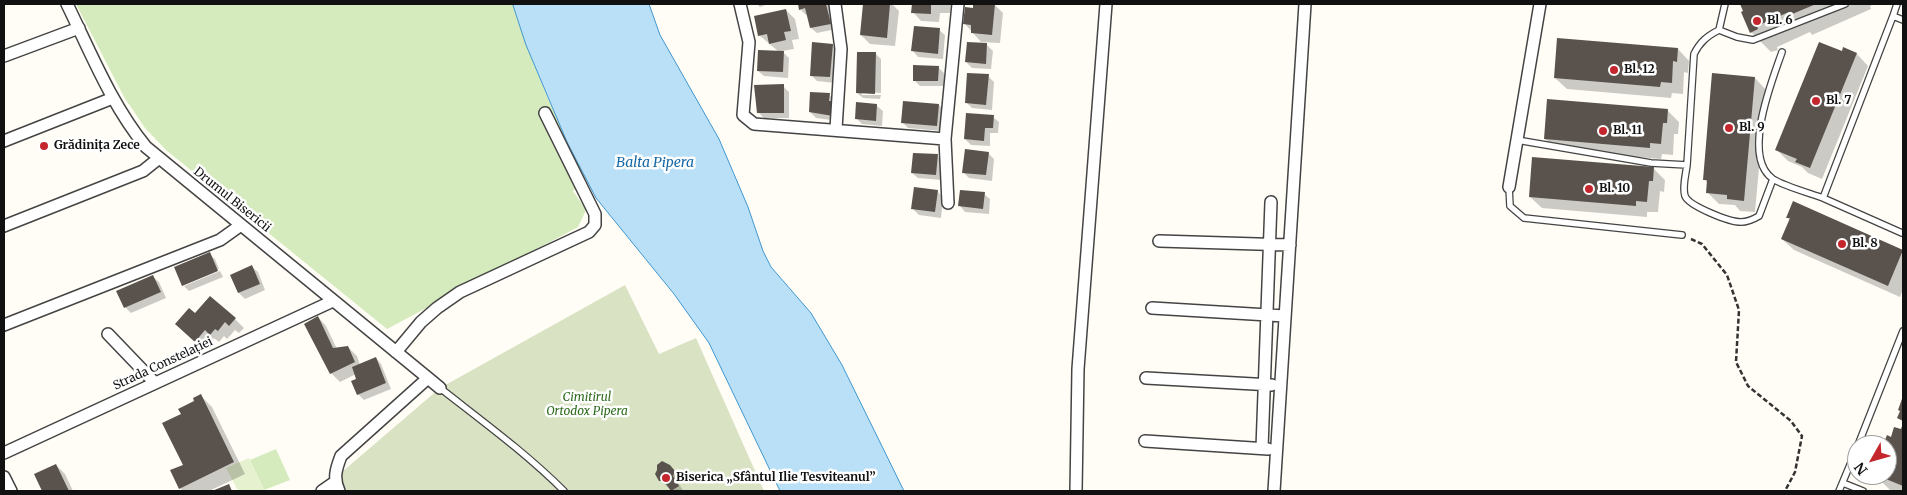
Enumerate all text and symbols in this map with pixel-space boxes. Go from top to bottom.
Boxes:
place label: Bl. 6 [1767,14,1793,28]
marker: Bl. 6 [1751,15,1763,27]
place label: Bl. 12 [1624,63,1655,77]
marker: Bl. 12 [1608,64,1620,76]
place label: Bl. 7 [1826,94,1851,108]
marker: Bl. 7 [1810,95,1822,107]
place label: Bl. 9 [1739,121,1765,135]
marker: Bl. 9 [1723,122,1735,134]
place label: Bl. 11 [1613,124,1642,138]
marker: Bl. 11 [1597,125,1609,137]
place label: Grădinița Zece [54,139,140,153]
marker: Grădinița Zece [38,140,50,152]
water label: Balta Pipera [616,155,694,171]
street label: Drumul Bisericii [191,165,273,235]
place label: Bl. 10 [1599,182,1630,196]
marker: Bl. 10 [1583,183,1595,195]
place label: Bl. 8 [1852,237,1878,251]
marker: Bl. 8 [1836,238,1848,250]
street label: Strada Constelației [111,335,215,393]
park label: Cimitirul Ortodox Pipera [546,391,628,419]
north arrow [1847,435,1897,485]
text: N [1850,459,1871,479]
place label: Biserica „Sfântul Ilie Tesviteanul” [676,471,876,485]
marker: Biserica „Sfântul Ilie Tesviteanul” [660,472,672,484]

